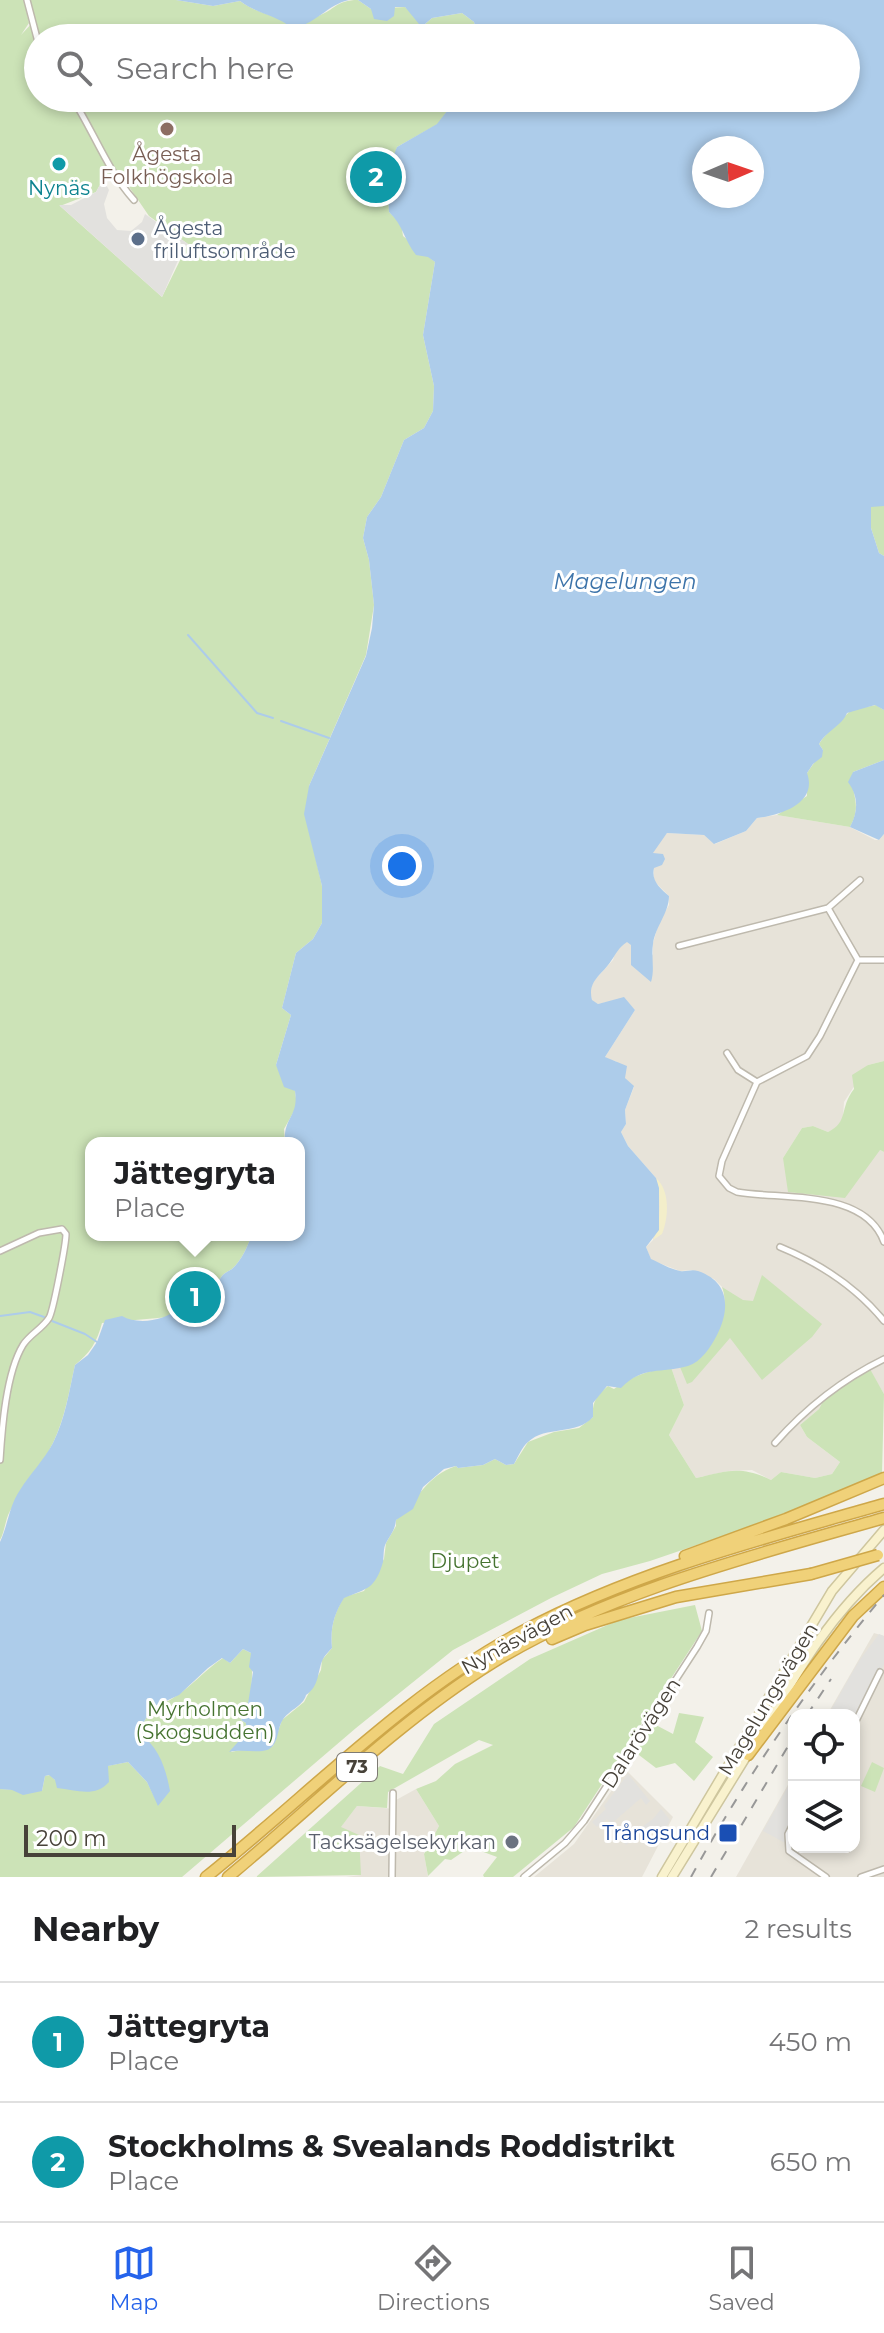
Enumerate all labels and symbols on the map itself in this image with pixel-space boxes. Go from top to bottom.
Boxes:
marker: Ågesta Folkhögskola [158,120,176,138]
north arrow [692,136,764,208]
place label: Ågesta Folkhögskola [101,141,233,189]
pin: 2 [350,147,402,207]
marker: Nynäs [50,155,68,173]
place label: Nynäs [28,176,90,200]
place label: Ågesta friluftsområde [154,215,296,263]
marker: Ågesta friluftsområde [129,230,147,248]
water label: Magelungen [553,568,697,595]
your location [382,846,422,886]
pin: 1 [169,1267,221,1327]
park label: Djupet [430,1549,500,1573]
street label: Nynäsvägen [457,1599,577,1679]
street label: Magelungsvägen [713,1618,823,1780]
street label: Dalarövägen [596,1673,686,1793]
park label: Myrholmen (Skogsudden) [135,1697,275,1744]
road number: 73 [337,1753,377,1781]
scale bar [24,1821,236,1857]
place label: Trångsund [602,1821,710,1845]
marker: Trångsund [717,1822,739,1844]
place label: Tacksägelsekyrkan [309,1830,496,1854]
marker: Tacksägelsekyrkan [503,1833,521,1851]

